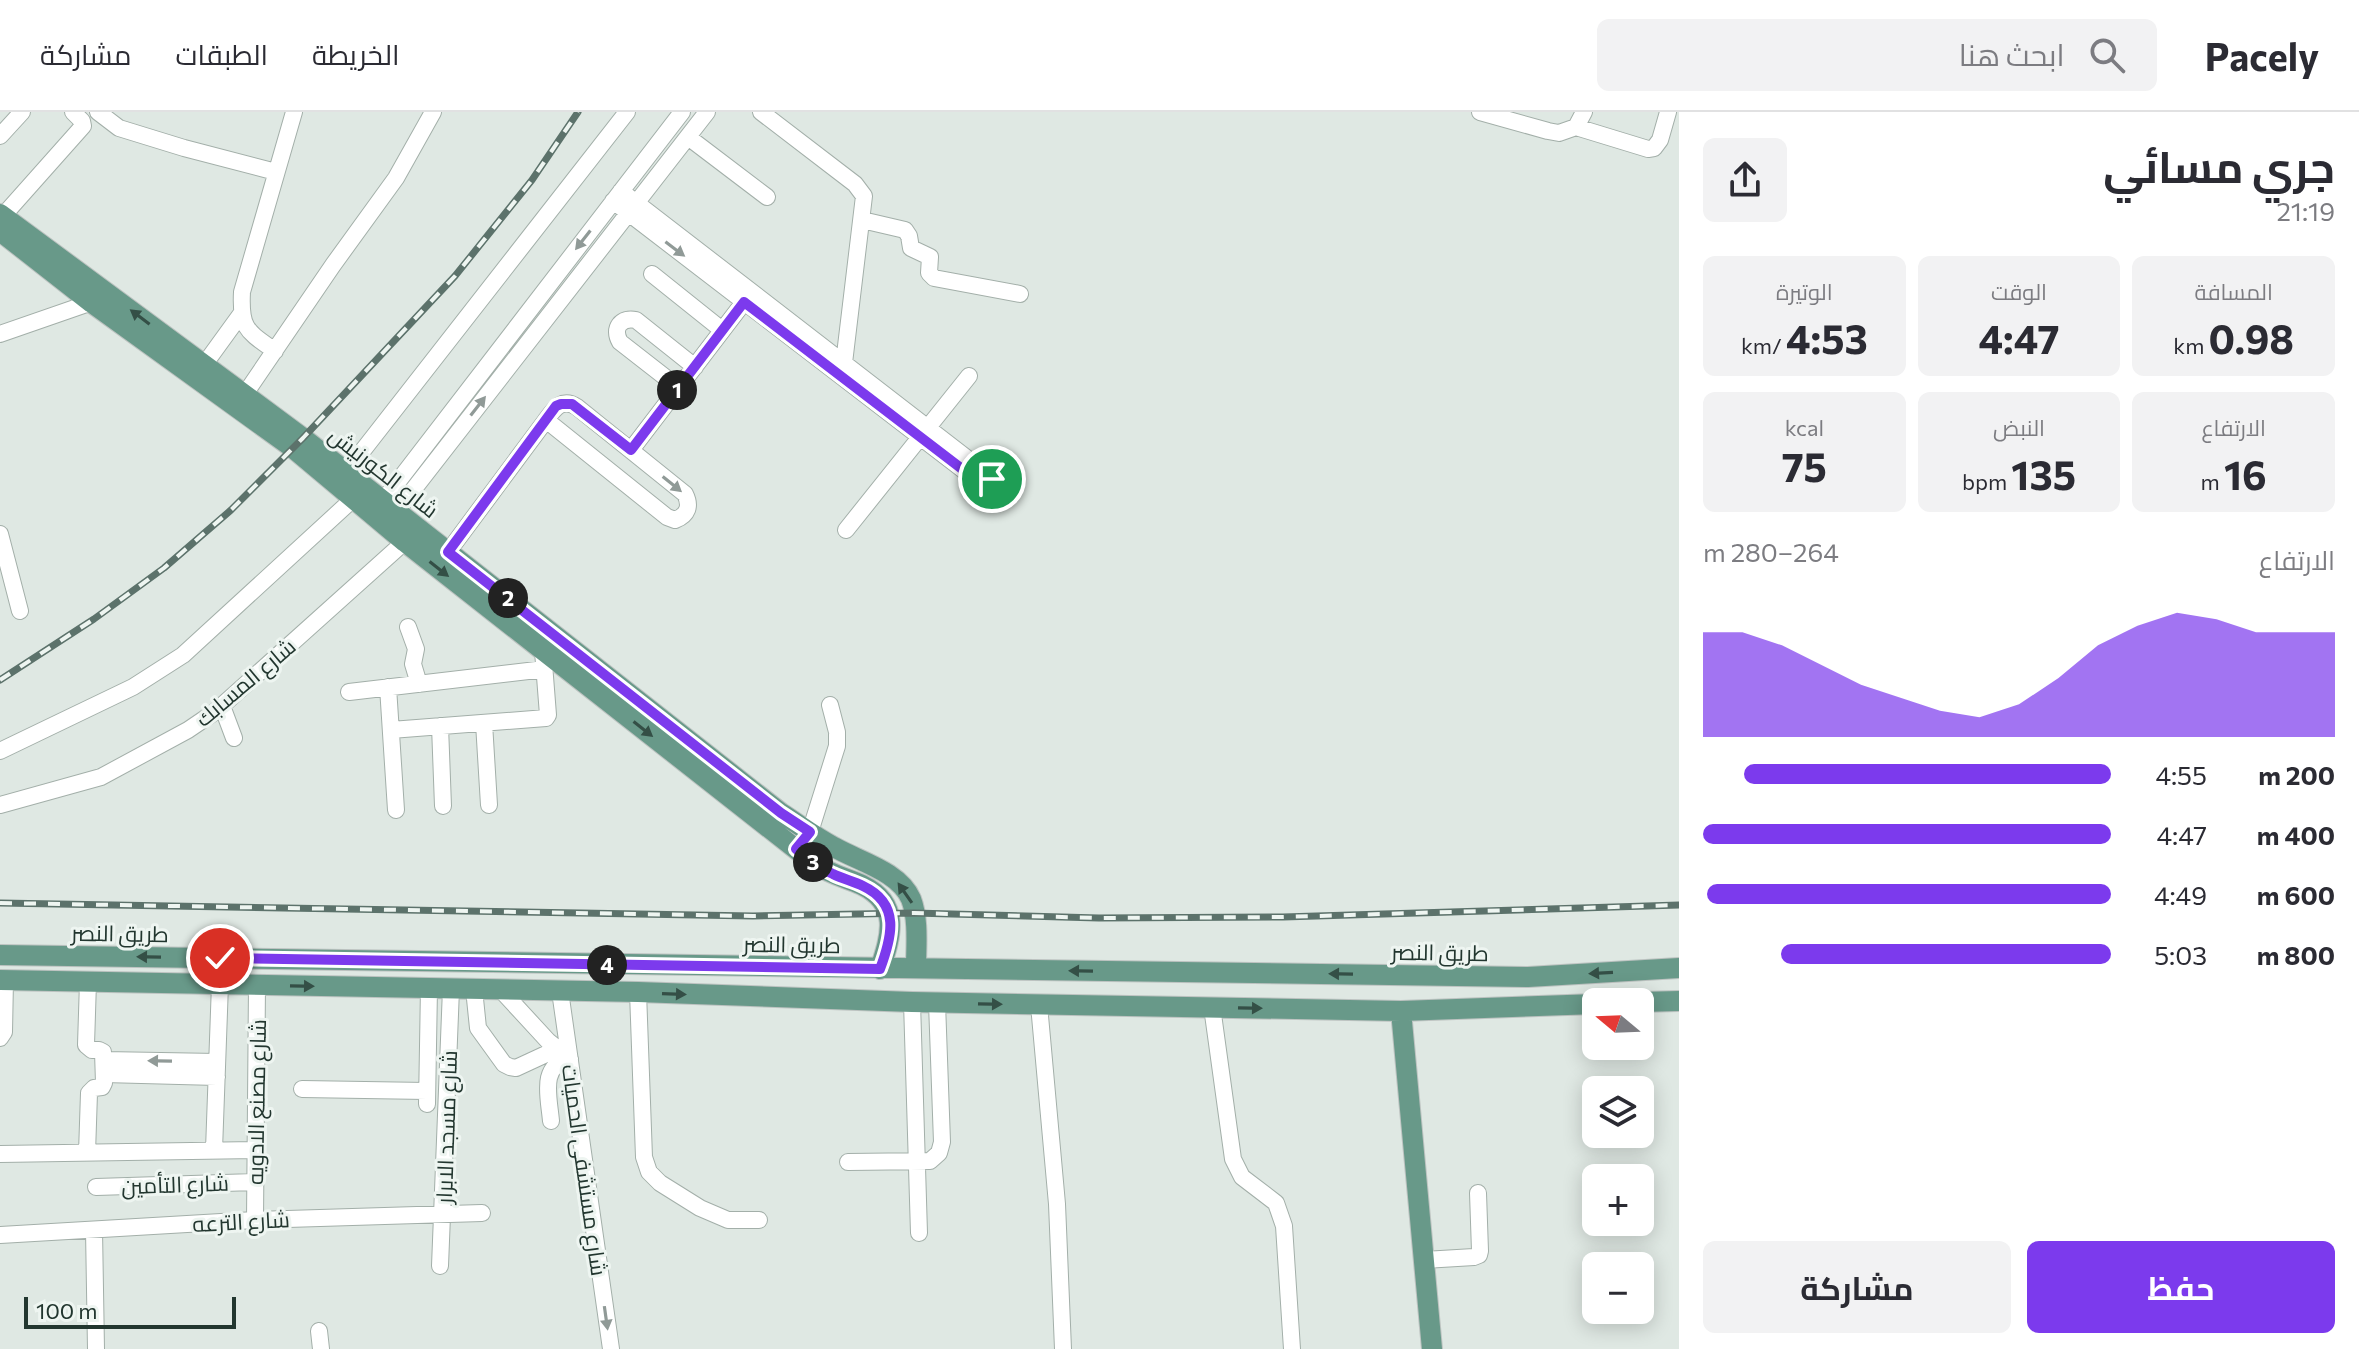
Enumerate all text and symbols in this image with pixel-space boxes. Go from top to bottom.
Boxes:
search box [1597,19,2157,91]
text: Pacely [2205,32,2319,79]
icon: search [2085,33,2129,77]
text: ابحث هنا [1959,35,2065,72]
text: مشاركة [40,37,131,71]
text: الطبقات [175,37,268,71]
text: الخريطة [312,37,399,71]
button: share [1703,138,1787,222]
text: جري مسائي [2103,138,2335,192]
text: 21:19 [2276,195,2335,226]
one-way arrow [576,230,592,250]
one-way arrow [665,240,685,256]
text: الوتيرة [1776,278,1833,305]
text: الوقت [1991,278,2047,305]
text: المسافة [2195,278,2273,305]
one-way arrow [130,309,150,325]
text: 4:53 [1786,313,1868,362]
text: 4:47 [1979,313,2059,362]
text: 0.98 [2209,313,2294,362]
text: /km [1741,332,1786,359]
text: km [2173,332,2209,359]
pin: 1 [657,370,697,410]
text: 1 [672,376,682,403]
one-way arrow [470,396,486,416]
text: kcal [1785,414,1824,441]
text: النبض [1993,414,2045,441]
text: الارتفاع [2201,414,2266,441]
street label: شارع الكورنيش [323,421,444,525]
text: 75 [1782,441,1827,490]
pin [958,445,1026,513]
text: 135 [2011,449,2076,498]
text: 16 [2224,449,2267,498]
icon: arrive [970,457,1014,501]
text: bpm [1962,468,2011,495]
text: m [2201,468,2224,495]
one-way arrow [662,475,682,492]
text: 264–280 m [1703,536,1839,567]
text: الارتفاع [2259,544,2335,575]
one-way arrow [429,560,449,576]
pin: 2 [488,578,528,618]
text: 2 [502,584,514,611]
street label: شارع المسابك [189,632,302,733]
one-way arrow [633,720,653,737]
text: 4:55 [2155,759,2207,790]
text: 200 m [2258,759,2335,790]
text: 4:47 [2156,819,2207,850]
text: 400 m [2257,819,2335,850]
pin: 3 [793,842,833,882]
text: 3 [807,848,819,875]
text: 4:49 [2154,879,2207,910]
text: 600 m [2257,879,2335,910]
one-way arrow [898,883,913,904]
street label: طريق النصر [69,919,169,948]
pin [186,924,254,992]
street label: طريق النصر [741,930,841,959]
icon: check [198,936,242,980]
street label: طريق النصر [1389,938,1489,967]
text: 5:03 [2154,939,2207,970]
text: 800 m [2257,939,2335,970]
pin: 4 [587,945,627,985]
one-way arrow [136,951,161,964]
text: 4 [600,951,614,978]
one-way arrow [1068,965,1093,977]
one-way arrow [1588,966,1613,979]
one-way arrow [1328,968,1353,981]
one-way arrow [290,980,315,992]
one-way arrow [662,987,687,1000]
north arrow [1582,988,1654,1060]
map controls [1582,988,1654,1324]
one-way arrow [978,998,1003,1010]
one-way arrow [1238,1002,1263,1014]
street label: شارع مصنع الادويه [241,1019,273,1185]
street label: شارع مسجد الابرار [430,1050,464,1206]
one-way arrow [147,1055,172,1067]
street label: شارع مستشفى الحميات [555,1062,613,1278]
button: layers [1582,1076,1654,1148]
button: + [1582,1164,1654,1236]
street label: شارع التأمين [121,1169,229,1201]
street label: شارع الترعه [192,1205,291,1239]
button: مشاركة [1703,1241,2011,1333]
button: حفظ [2027,1241,2335,1333]
button: − [1582,1252,1654,1324]
scale bar [24,1293,236,1329]
text: 100 m [36,1297,98,1324]
one-way arrow [600,1306,613,1331]

